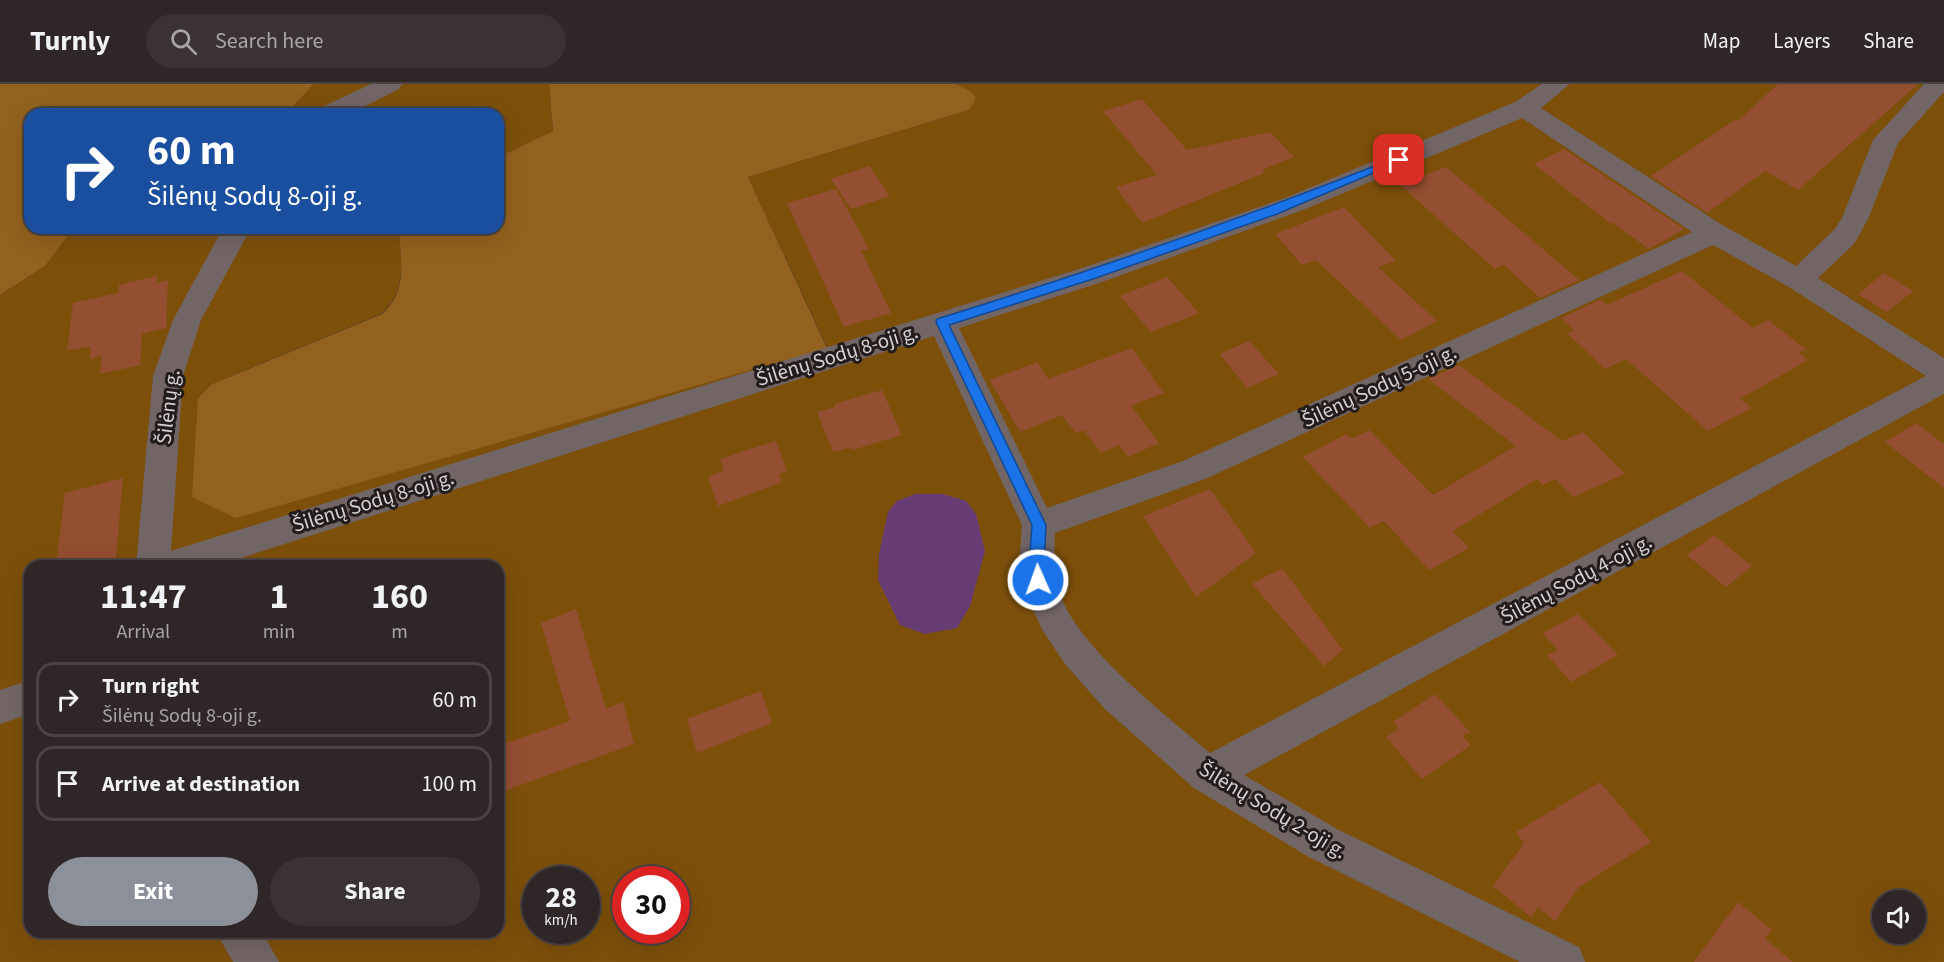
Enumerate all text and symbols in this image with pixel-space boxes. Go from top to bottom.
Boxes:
search box [146,14,566,68]
text: Turnly [30,21,110,61]
icon: search [167,25,200,58]
text: Search here [215,25,324,57]
text: Map [1703,26,1740,56]
text: Layers [1773,26,1830,56]
text: Share [1863,26,1914,56]
text: 60 m [147,121,236,181]
icon: right [48,132,126,210]
pin [1373,134,1424,185]
icon: arrive [1382,143,1415,176]
text: Šilėnų Sodų 8-oji g. [147,177,363,216]
street label: Šilėnų Sodų 8-oji g. [752,316,922,394]
street label: Šilėnų Sodų 5-oji g. [1297,337,1461,435]
street label: Šilėnų g. [149,368,187,446]
street label: Šilėnų Sodų 8-oji g. [288,462,458,540]
street label: Šilėnų Sodų 4-oji g. [1495,526,1657,632]
position arrow [1006,548,1070,612]
text: 11:47 [100,571,187,622]
text: 1 [269,571,288,622]
text: 160 [371,571,428,622]
text: Arrival [116,618,170,646]
text: min [263,618,295,646]
text: m [391,618,408,646]
text: Turn right [102,670,199,702]
icon: right [51,683,84,716]
text: 60 m [432,684,477,716]
text: Šilėnų Sodų 8-oji g. [102,702,262,730]
street label: Šilėnų Sodų 2-oji g. [1193,754,1353,866]
icon: arrive [51,767,84,800]
text: Arrive at destination [102,768,300,800]
text: 100 m [422,768,477,800]
button: Exit [48,857,258,926]
button: Share [270,857,480,926]
speed limit sign: 30 [612,866,690,944]
text: 28 [545,876,577,919]
map controls [1872,890,1926,944]
button: sound [1872,890,1926,944]
text: km/h [544,910,578,931]

